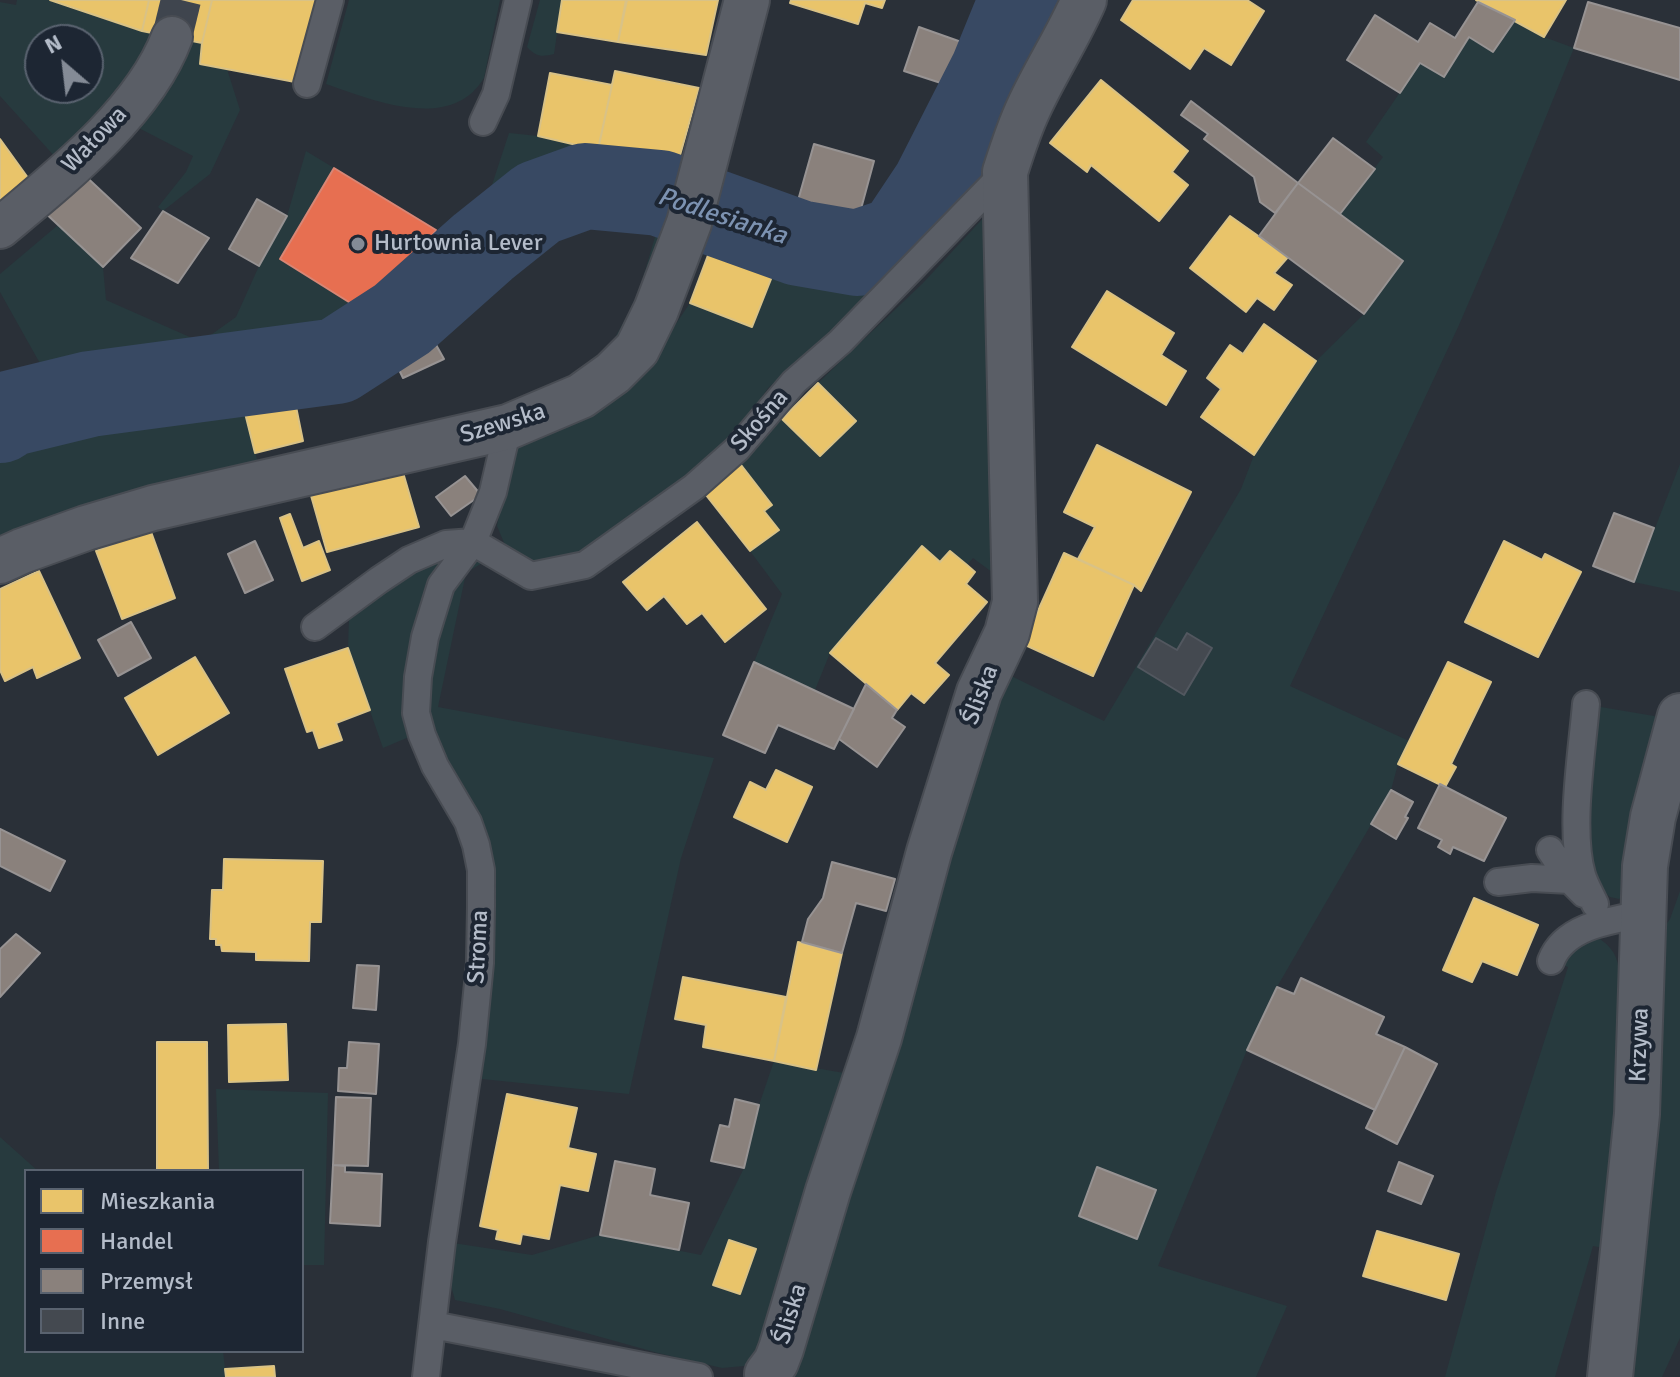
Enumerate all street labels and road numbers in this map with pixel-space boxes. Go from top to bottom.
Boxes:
street label: Wałowa [56,101,134,179]
street label: Skośna [725,384,795,458]
street label: Szewska [457,397,549,451]
street label: Śliska [957,661,1005,729]
street label: Stroma [463,909,495,985]
street label: Krzywa [1624,1007,1656,1083]
street label: Śliska [768,1280,814,1348]

